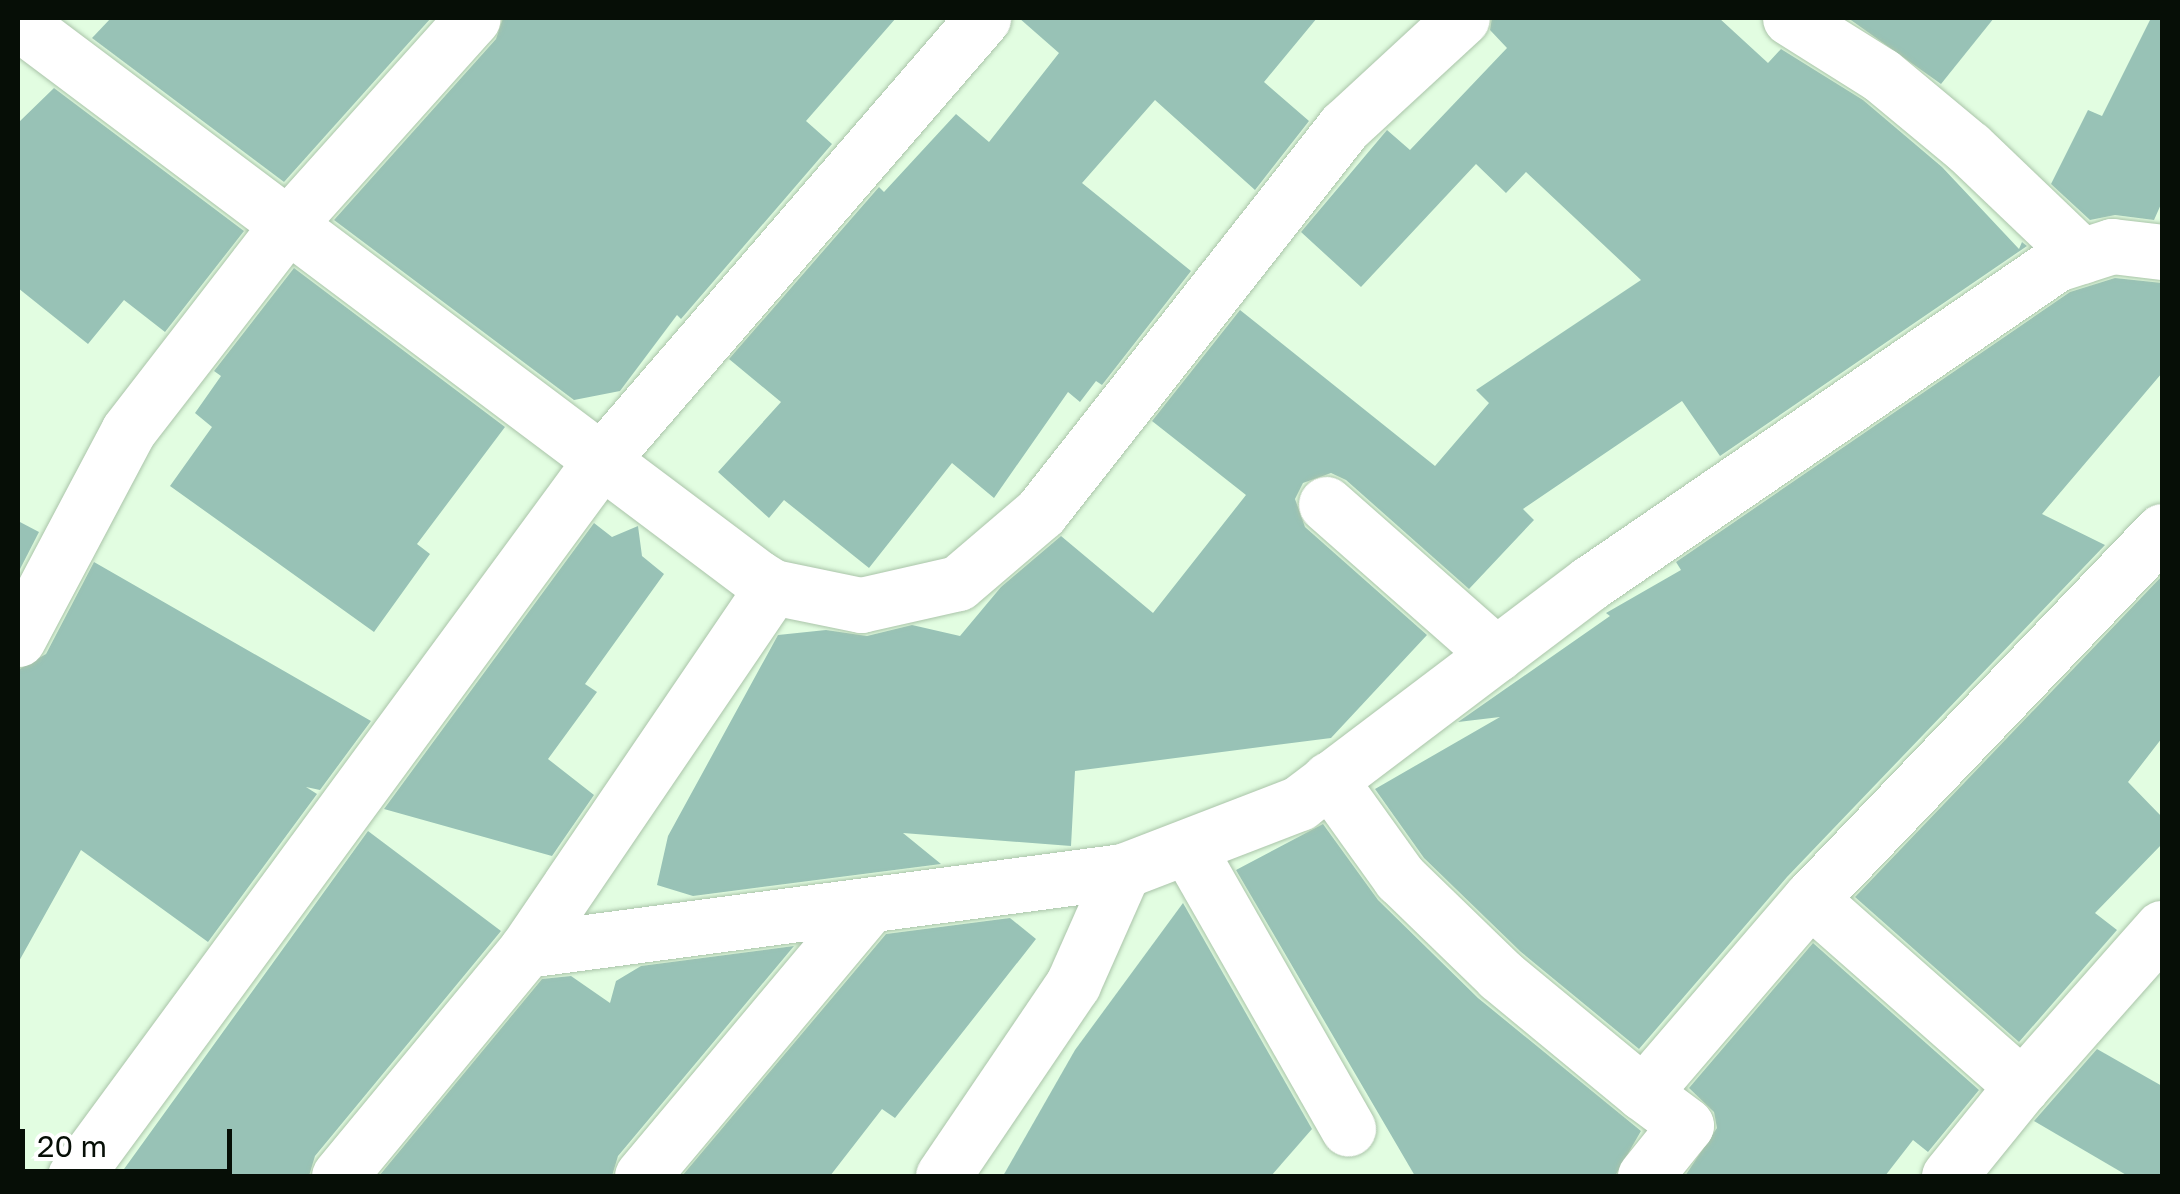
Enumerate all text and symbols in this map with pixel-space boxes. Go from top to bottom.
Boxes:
scale bar [25,1109,238,1171]
text: 20 m [37,1128,107,1164]

